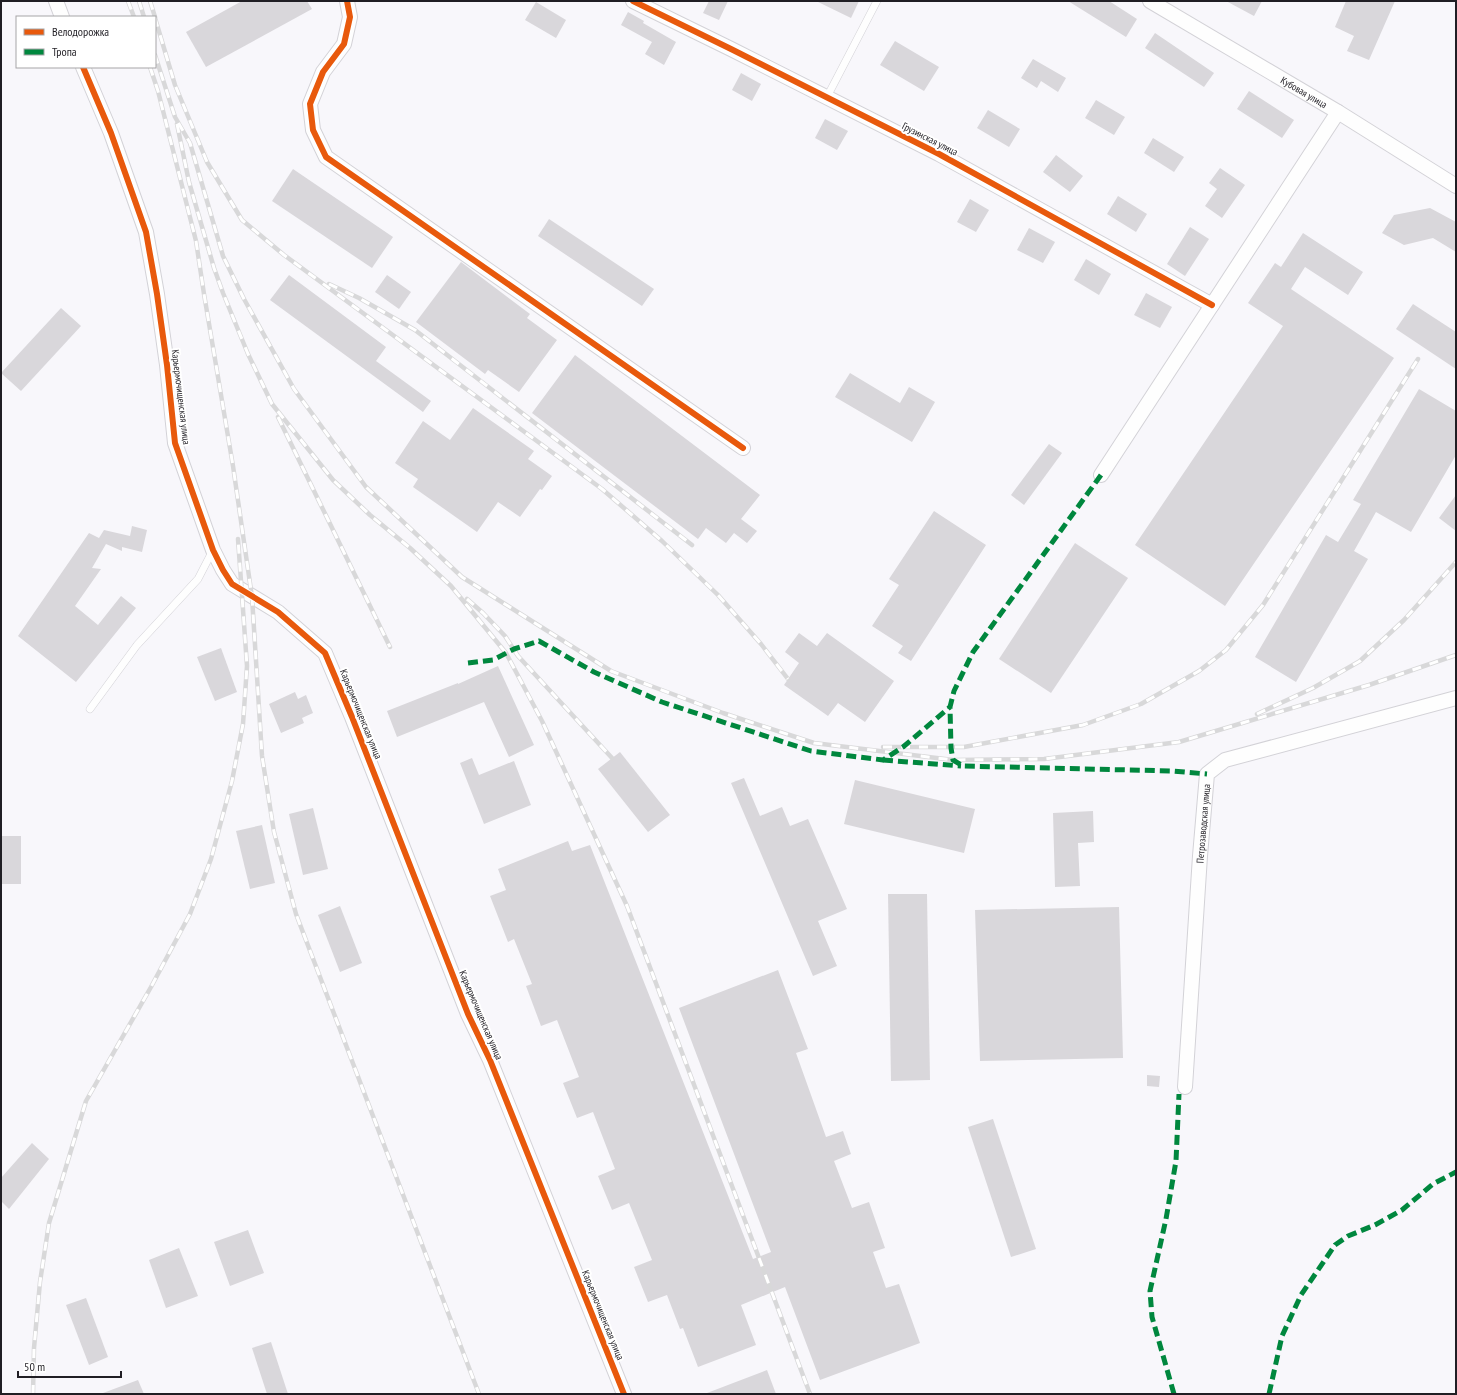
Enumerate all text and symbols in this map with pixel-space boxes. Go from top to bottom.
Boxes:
legend [16,16,156,68]
text: Велодорожка [52,24,109,39]
text: Тропа [52,44,77,59]
street label: Кубовая улица [1279,73,1330,111]
street label: Грузинская улица [900,119,960,159]
street label: Карьермочищенская улица [169,349,193,445]
street label: Карьермочищенская улица [337,667,385,761]
street label: Петрозаводская улица [1193,783,1213,864]
street label: Карьермочищенская улица [456,968,506,1062]
street label: Карьермочищенская улица [579,1268,627,1362]
scale bar [18,1353,121,1379]
text: 50 m [24,1359,45,1374]

